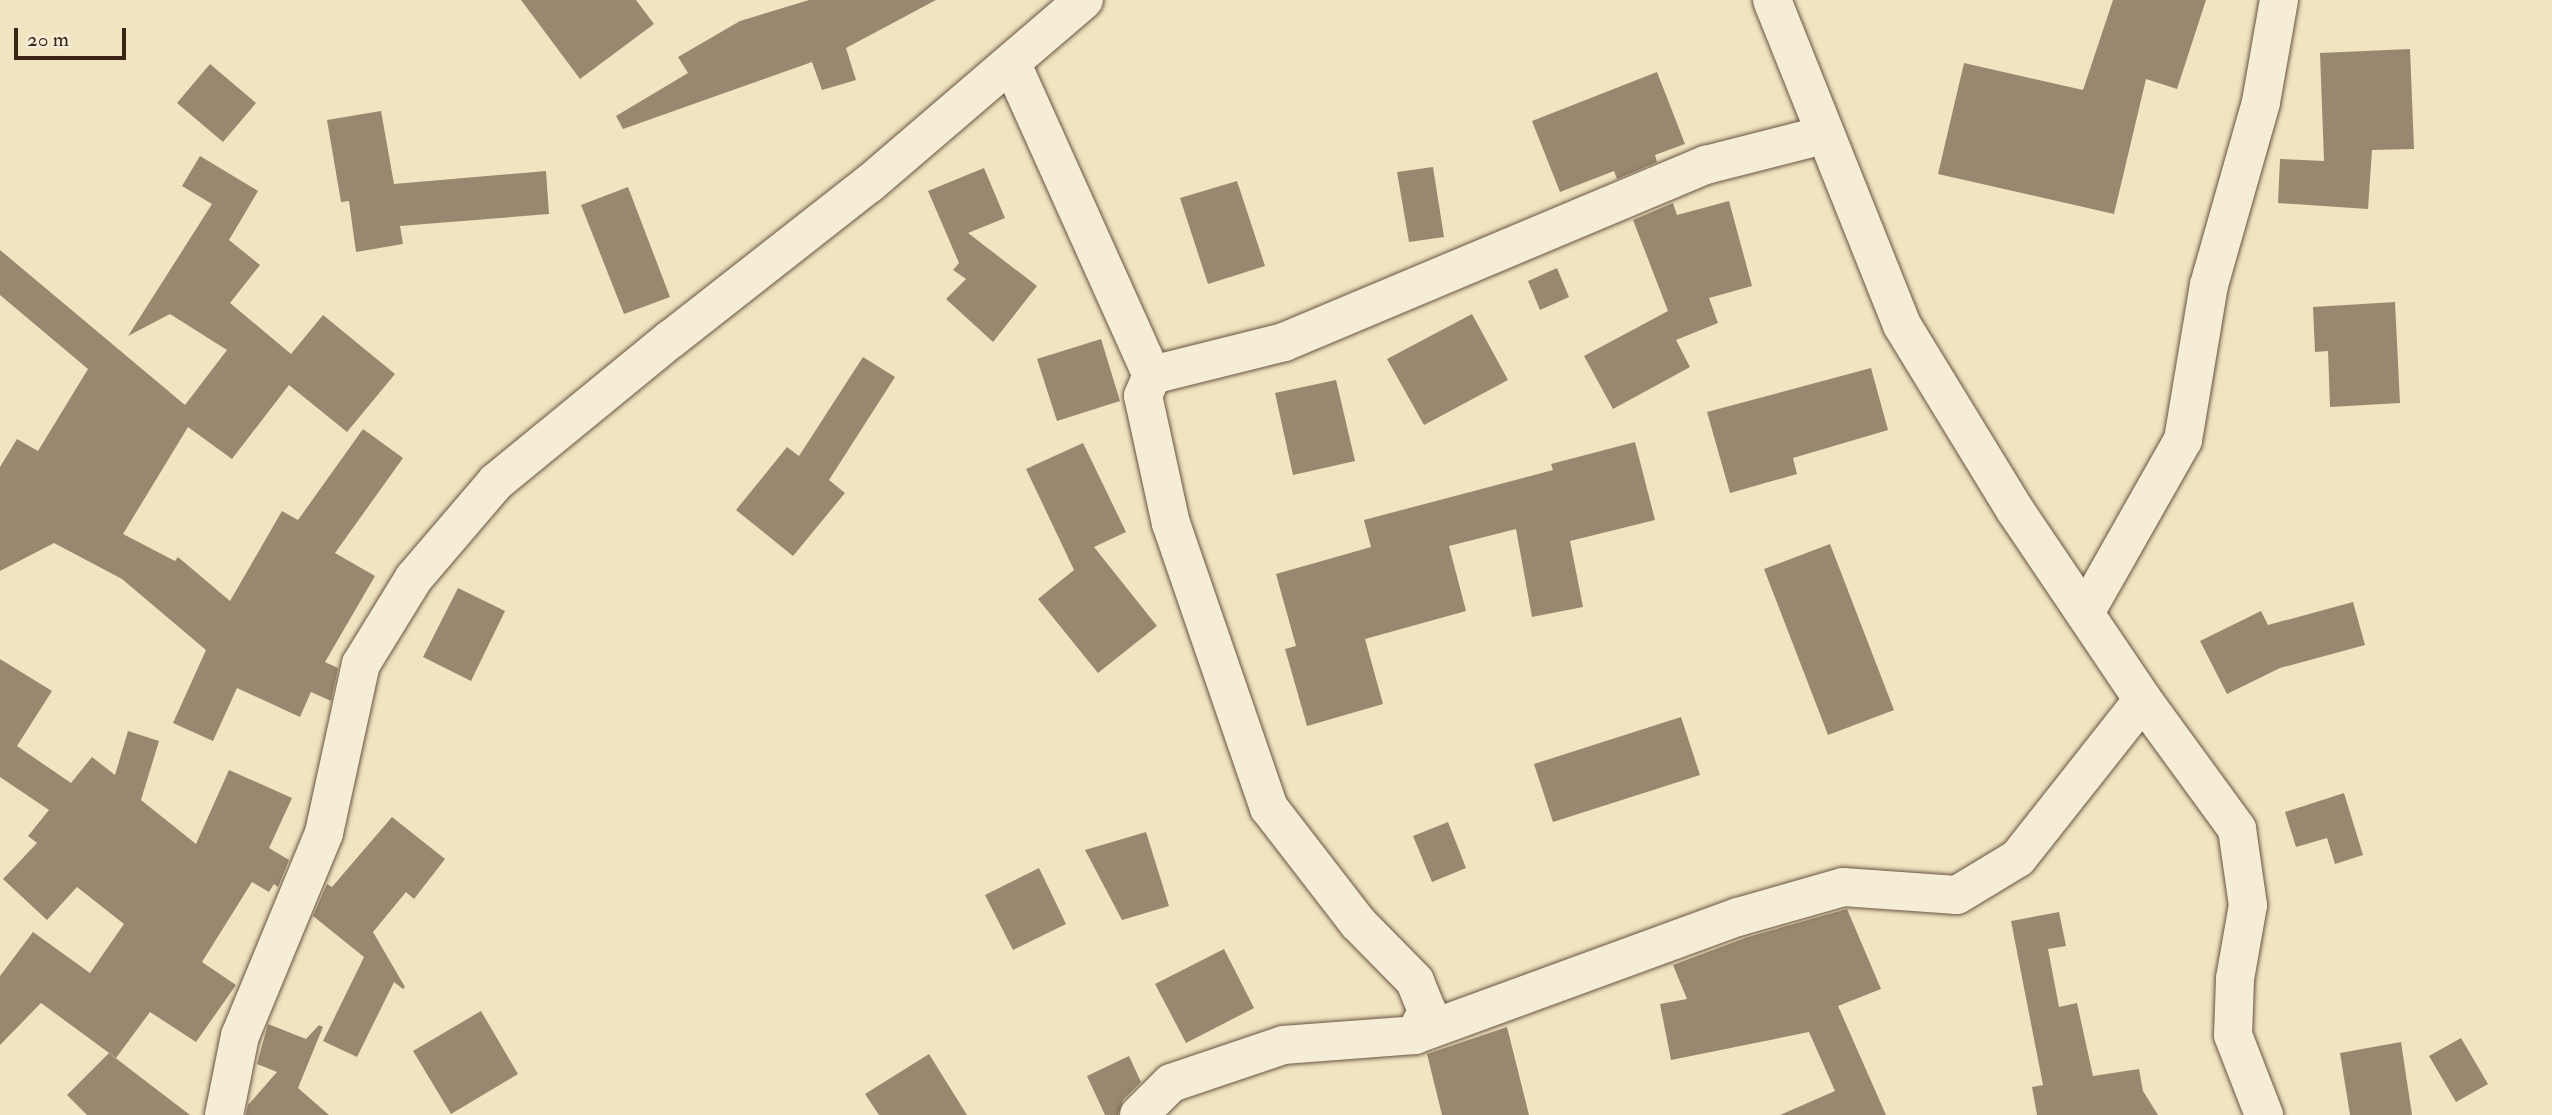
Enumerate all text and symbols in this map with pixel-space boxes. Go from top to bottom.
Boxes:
scale bar [18,14,130,58]
text: 20 m [27,26,69,53]

